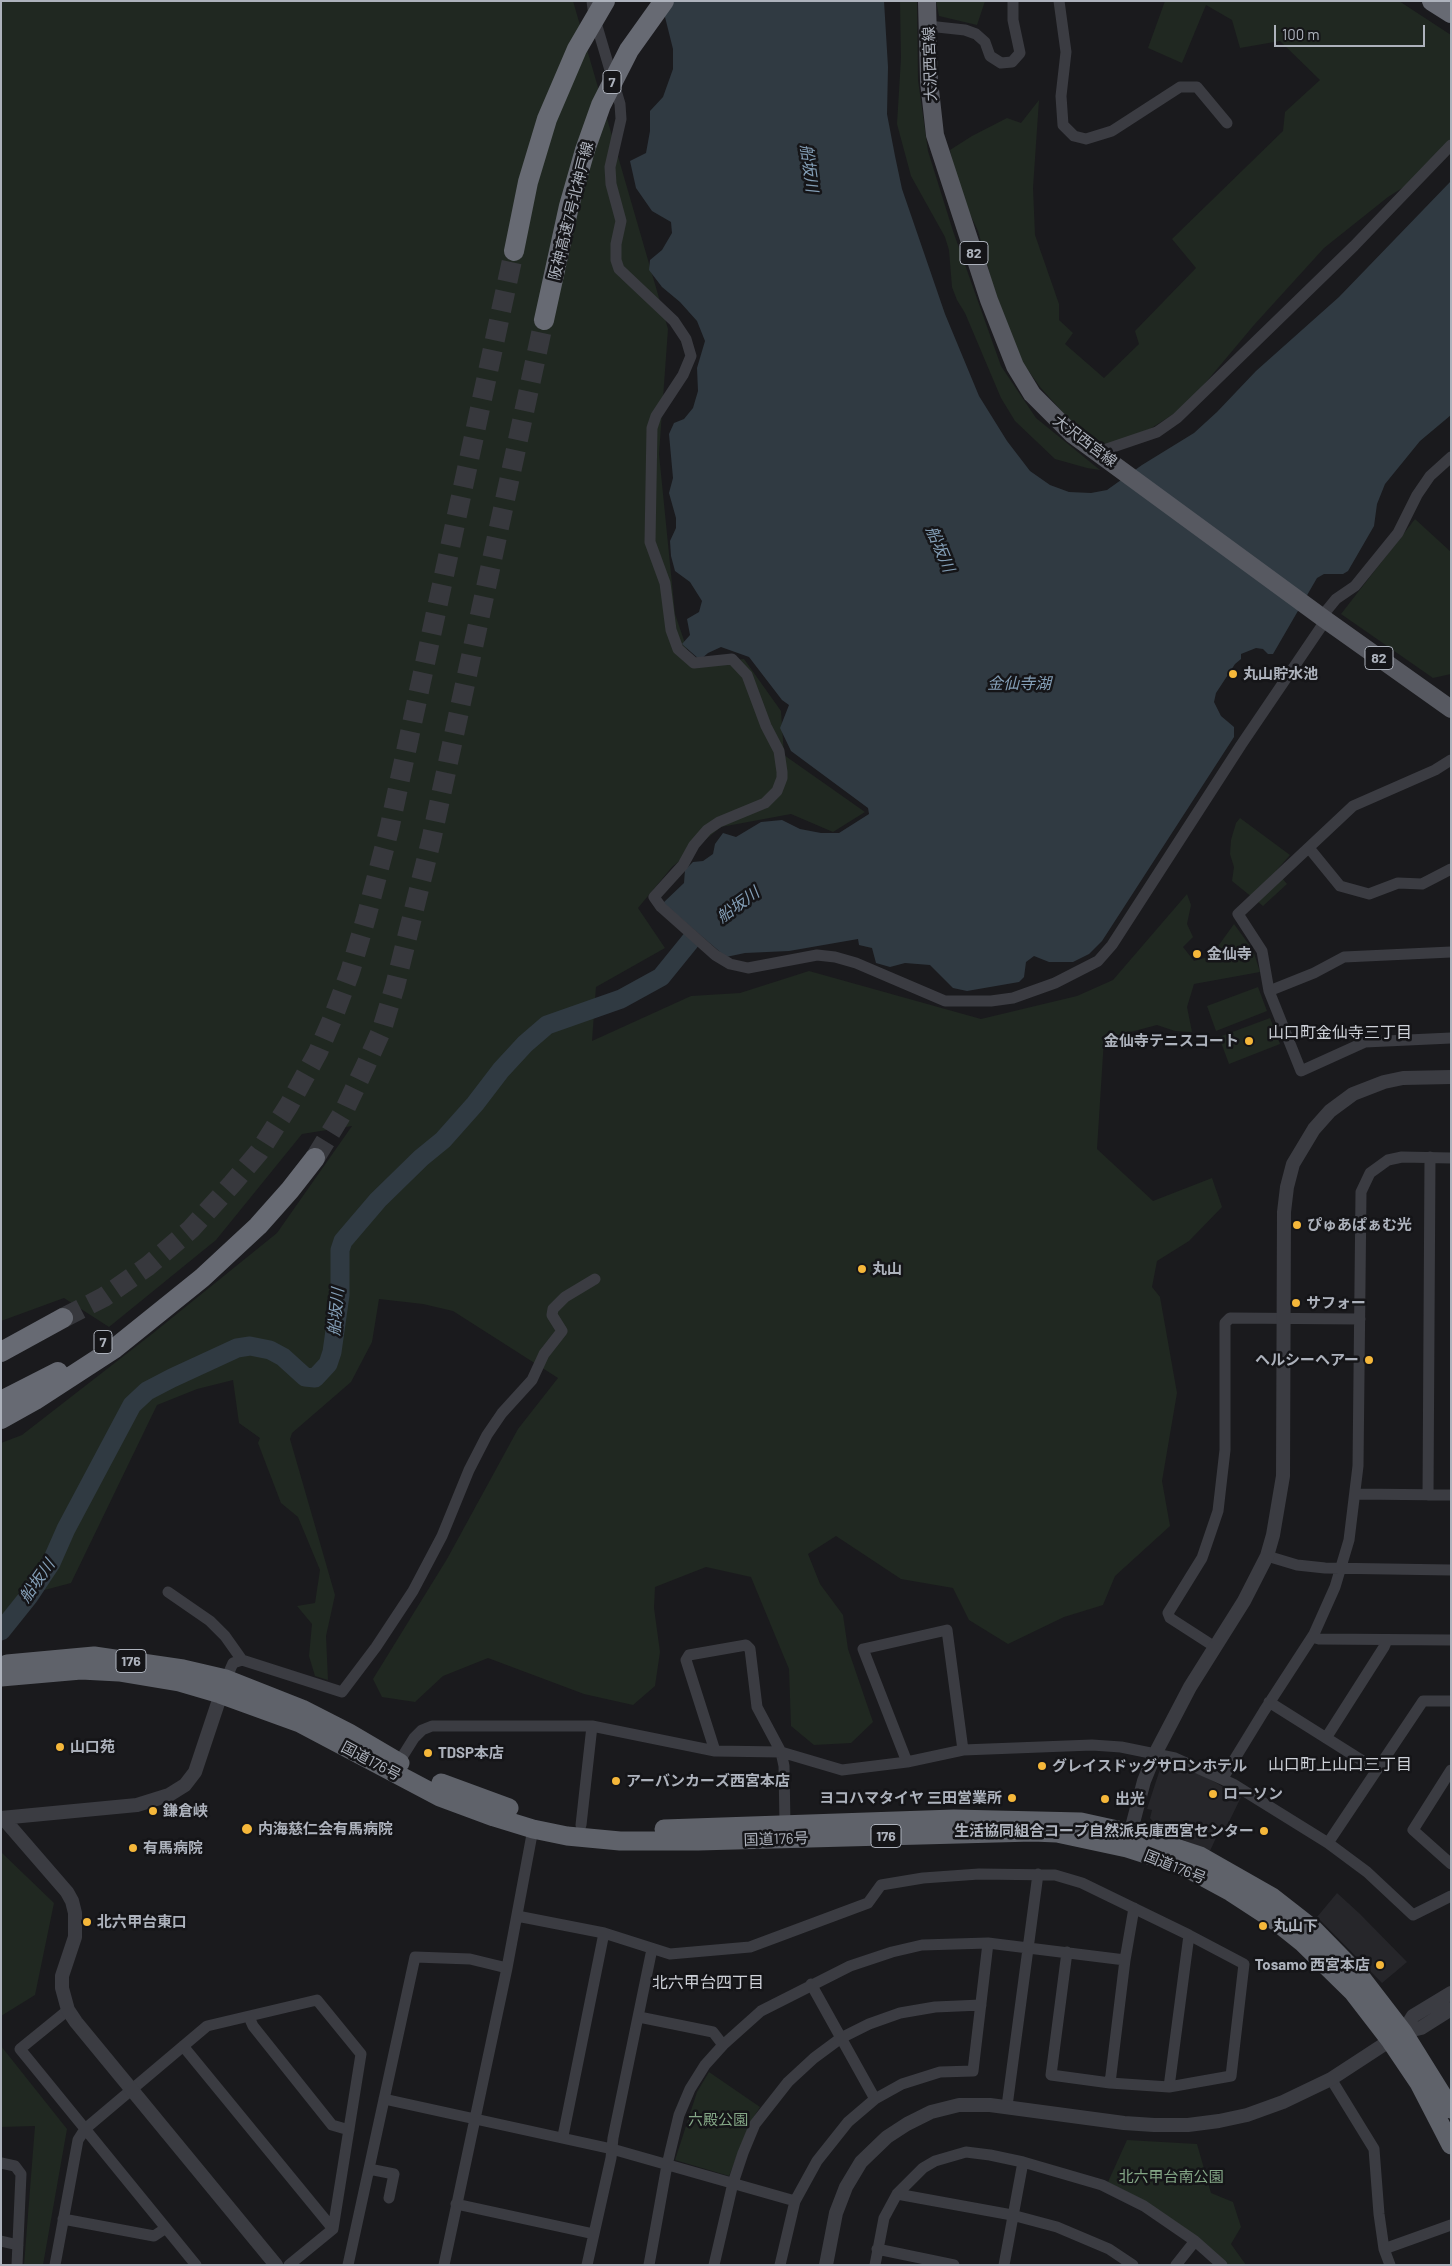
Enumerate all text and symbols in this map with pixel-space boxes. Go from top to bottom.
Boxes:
scale bar [1277,15,1428,47]
text: 100 m [1282,25,1320,43]
street label: 大沢西宮線 [920,26,940,102]
road number: 7 [603,70,621,94]
street label: 阪神高速7号北神戸線 [545,140,597,282]
water label: 船坂川 [796,143,822,193]
road number: 82 [960,242,988,264]
street label: 大沢西宮線 [1050,411,1120,471]
water label: 船坂川 [922,523,958,575]
road number: 82 [1365,646,1393,670]
place label: 丸山貯水池 [1243,665,1318,683]
marker: 丸山貯水池 [1227,668,1239,680]
water label: 金仙寺湖 [987,674,1051,694]
water label: 船坂川 [713,883,763,927]
place label: 金仙寺 [1207,945,1252,963]
marker: 金仙寺 [1191,948,1203,960]
district label: 山口町金仙寺三丁目 [1268,1023,1412,1043]
place label: 金仙寺テニスコート [1104,1032,1239,1050]
marker: 金仙寺テニスコート [1243,1035,1255,1047]
place label: ぴゅあぱぁむ光 [1307,1216,1412,1234]
marker: ぴゅあぱぁむ光 [1291,1219,1303,1231]
place label: 丸山 [872,1260,902,1278]
marker: 丸山 [856,1263,868,1275]
water label: 船坂川 [324,1287,348,1337]
place label: サフォー [1306,1294,1366,1312]
marker: サフォー [1290,1297,1302,1309]
road number: 7 [94,1330,112,1354]
place label: ヘルシーヘアー [1255,1351,1359,1369]
marker: ヘルシーヘアー [1363,1354,1375,1366]
water label: 船坂川 [15,1556,59,1606]
road number: 176 [116,1650,146,1672]
place label: 山口苑 [70,1738,115,1756]
street label: 国道176号 [338,1738,404,1784]
marker: 山口苑 [54,1741,66,1753]
place label: TDSP本店 [438,1744,504,1762]
marker: TDSP本店 [422,1747,434,1759]
district label: 山口町上山口三丁目 [1268,1755,1412,1775]
place label: グレイスドッグサロンホテル [1052,1757,1247,1775]
marker: グレイスドッグサロンホテル [1036,1760,1048,1772]
place label: アーバンカーズ西宮本店 [626,1772,790,1790]
marker: アーバンカーズ西宮本店 [610,1775,622,1787]
place label: ローソン [1223,1785,1283,1803]
marker: ローソン [1207,1788,1219,1800]
place label: ヨコハマタイヤ 三田営業所 [819,1789,1002,1807]
place label: 出光 [1115,1790,1145,1808]
marker: ヨコハマタイヤ 三田営業所 [1006,1792,1018,1804]
marker: 出光 [1099,1793,1111,1805]
place label: 鎌倉峡 [163,1802,208,1820]
marker: 鎌倉峡 [147,1805,159,1817]
place label: 内海慈仁会有馬病院 [258,1820,393,1838]
marker: 内海慈仁会有馬病院 [240,1822,254,1836]
place label: 生活協同組合コープ自然派兵庫西宮センター [954,1822,1254,1840]
road number: 176 [871,1824,901,1848]
marker: 生活協同組合コープ自然派兵庫西宮センター [1258,1825,1270,1837]
street label: 国道176号 [743,1829,809,1849]
place label: 有馬病院 [143,1839,203,1857]
marker: 有馬病院 [127,1842,139,1854]
street label: 国道176号 [1141,1846,1209,1888]
place label: 北六甲台東口 [97,1913,187,1931]
marker: 北六甲台東口 [81,1916,93,1928]
place label: 丸山下 [1273,1917,1318,1935]
marker: 丸山下 [1257,1920,1269,1932]
place label: Tosamo 西宮本店 [1255,1956,1370,1974]
marker: Tosamo 西宮本店 [1374,1959,1386,1971]
district label: 北六甲台四丁目 [652,1973,764,1993]
park label: 六殿公園 [688,2111,748,2129]
park label: 北六甲台南公園 [1119,2168,1223,2186]

